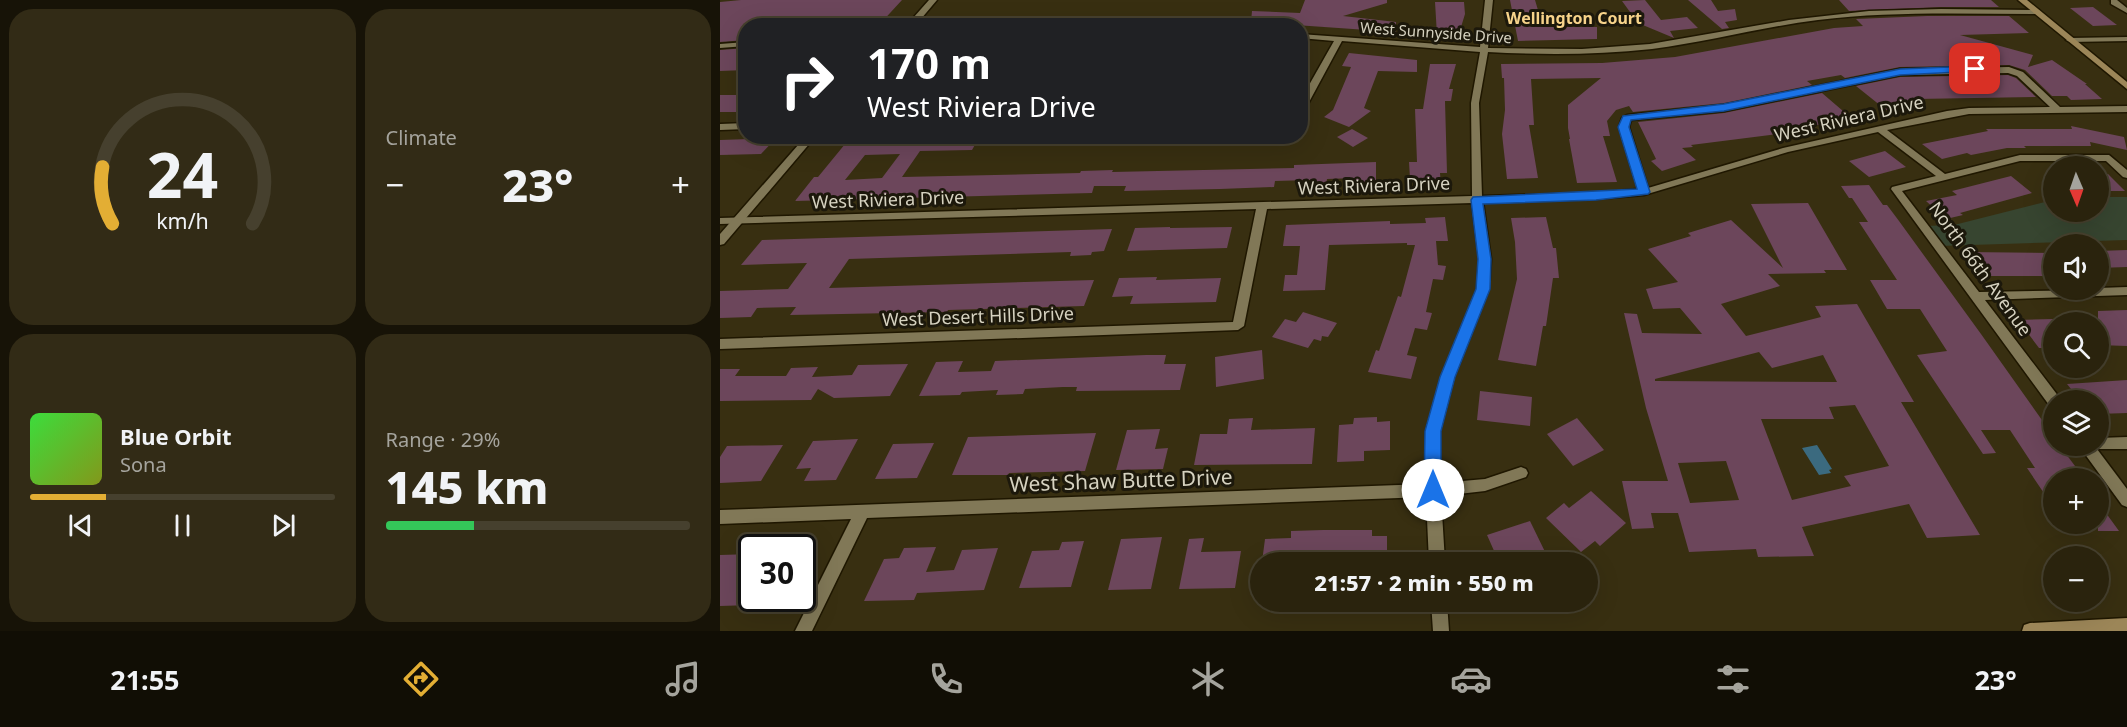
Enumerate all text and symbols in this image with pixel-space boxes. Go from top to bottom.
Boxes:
district label: Wellington Court [1506,7,1642,29]
street label: West Sunnyside Drive [1360,17,1513,47]
text: 170 m [867,34,991,91]
icon: right [768,42,846,120]
pin [1949,43,2000,94]
icon: arrive [1958,52,1991,85]
text: West Riviera Drive [867,88,1096,125]
street label: West Riviera Drive [1772,89,1926,147]
text: Climate [386,124,457,151]
text: 24 [147,131,218,216]
text: 23° [502,154,573,215]
north arrow [2043,156,2109,222]
map controls [2043,156,2109,612]
text: − [386,162,404,207]
text: + [671,162,690,207]
street label: West Riviera Drive [1297,170,1451,200]
street label: West Riviera Drive [811,184,965,214]
street label: North 66th Avenue [1924,196,2038,340]
text: km/h [156,206,209,235]
button: sound [2043,234,2109,300]
street label: West Desert Hills Drive [882,301,1074,331]
button: search [2043,312,2109,378]
button: layers [2043,390,2109,456]
text: Blue Orbit [120,421,232,451]
text: Range · 29% [386,426,500,453]
text: Sona [120,451,167,478]
text: 145 km [386,456,548,517]
position arrow [1401,458,1465,522]
street label: West Shaw Butte Drive [1009,462,1233,498]
button: + [2043,468,2109,534]
icon: previous [64,509,97,542]
icon: pause [166,509,199,542]
icon: next [267,509,300,542]
speed limit sign: 30 [738,534,816,612]
button: − [2043,546,2109,612]
text: 21:57 · 2 min · 550 m [1314,567,1534,597]
icon: directions [400,658,442,700]
icon: music [662,658,704,700]
icon: phone [925,658,967,700]
icon: climate [1187,658,1229,700]
icon: car [1450,658,1492,700]
icon: filters [1712,658,1754,700]
text: 21:55 [110,661,180,698]
text: 23° [1974,661,2017,698]

